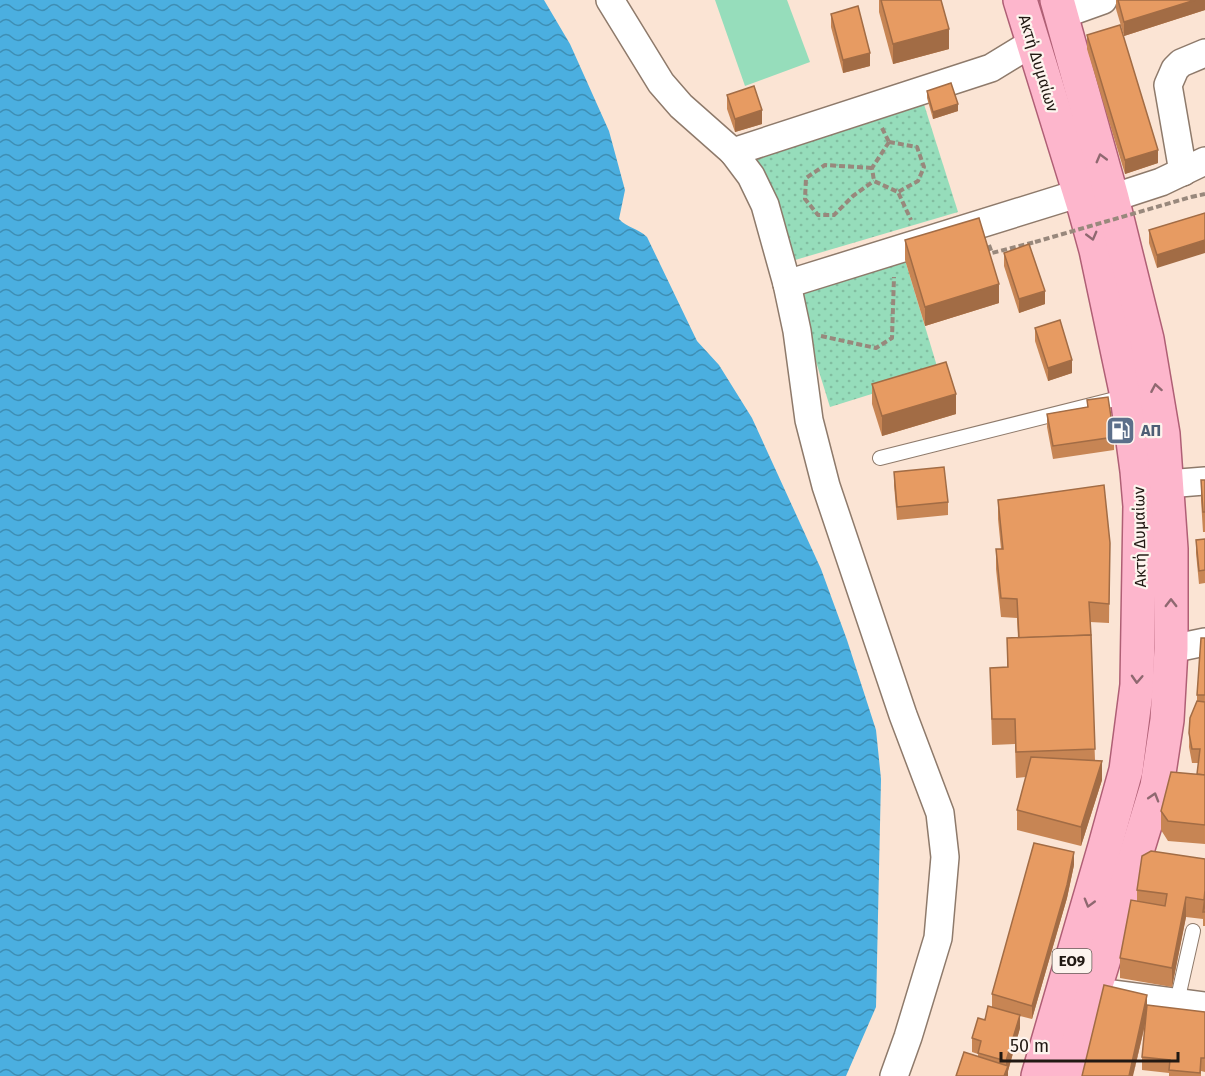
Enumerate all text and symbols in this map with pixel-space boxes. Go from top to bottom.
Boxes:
street label: Ακτή Δυμαίων [1015,12,1062,114]
one-way arrow [1096,153,1108,163]
one-way arrow [1085,231,1098,241]
one-way arrow [1150,383,1163,393]
fuel station icon: ΑΠ [1104,414,1136,446]
place label: ΑΠ [1140,421,1161,440]
street label: Ακτή Δυμαίων [1129,486,1150,587]
one-way arrow [1165,599,1177,608]
one-way arrow [1131,674,1144,683]
one-way arrow [1147,792,1159,803]
one-way arrow [1084,897,1096,908]
road number: ΕΟ9 [1052,949,1092,973]
scale bar [1001,1025,1178,1063]
text: 50 m [1010,1035,1049,1057]

